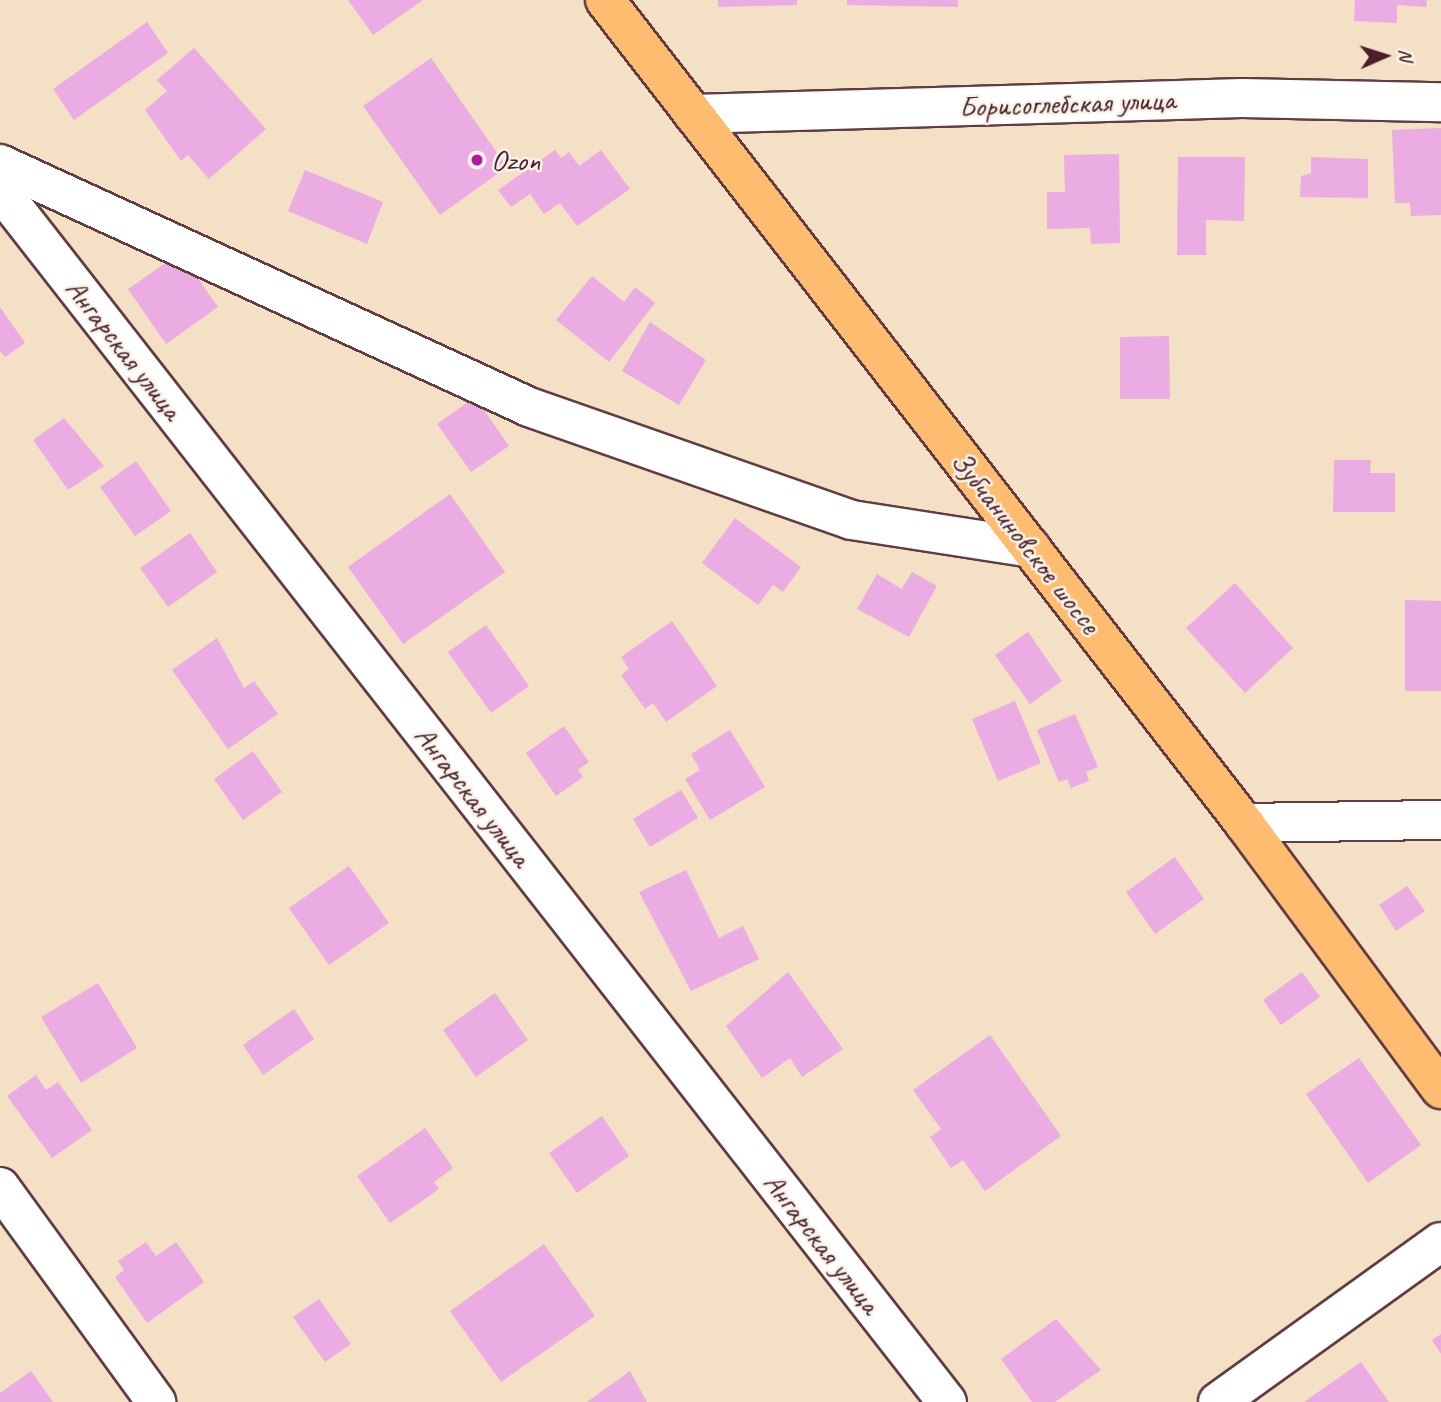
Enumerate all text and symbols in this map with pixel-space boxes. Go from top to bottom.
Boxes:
north arrow [1350,21,1420,91]
text: N [1394,48,1418,61]
street label: Борисоглебская улица [958,81,1176,125]
place label: Ozon [491,142,540,178]
marker: Ozon [469,152,485,168]
street label: Ангарская улица [58,271,190,427]
street label: Зубчаниновское шоссе [943,443,1109,641]
street label: Ангарская улица [407,718,539,874]
street label: Ангарская улица [756,1165,888,1321]

